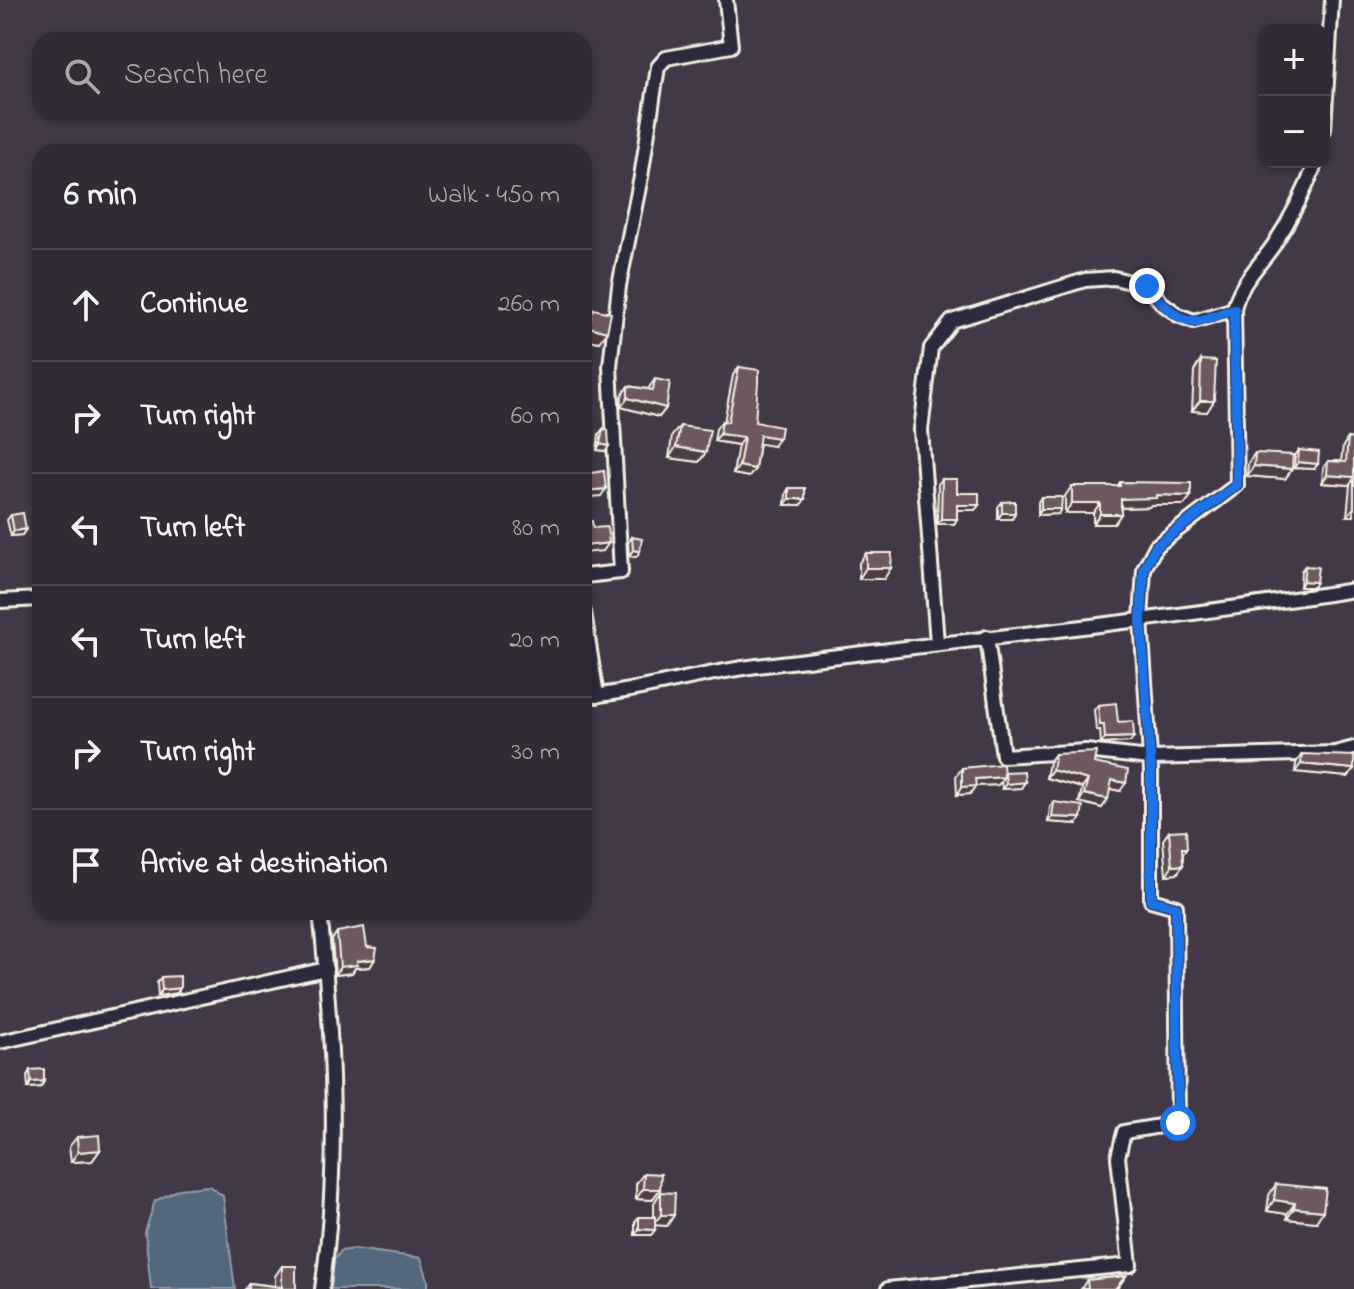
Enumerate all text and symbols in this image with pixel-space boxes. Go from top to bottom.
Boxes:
map controls [1258,24,1330,168]
button: + [1258,24,1330,96]
search box [32,32,592,120]
icon: search [60,54,104,98]
text: Search here [124,54,268,98]
button: − [1258,96,1330,168]
text: 6 min [64,171,137,221]
text: Walk · 450 m [428,177,560,215]
route end [1129,268,1165,304]
icon: ahead [64,283,108,327]
text: Continue [140,283,248,327]
text: 260 m [498,286,560,324]
icon: right [64,395,108,439]
text: Turn right [140,395,255,439]
text: 60 m [511,398,560,436]
icon: left [64,507,108,551]
text: Turn left [140,507,245,551]
text: 80 m [512,510,560,548]
icon: left [64,619,108,663]
text: Turn left [140,619,245,663]
text: 20 m [509,622,560,660]
icon: right [64,731,108,775]
text: Turn right [140,731,255,775]
text: 30 m [511,734,560,772]
icon: arrive [64,843,108,887]
text: Arrive at destination [140,843,388,887]
route start [1160,1105,1196,1141]

